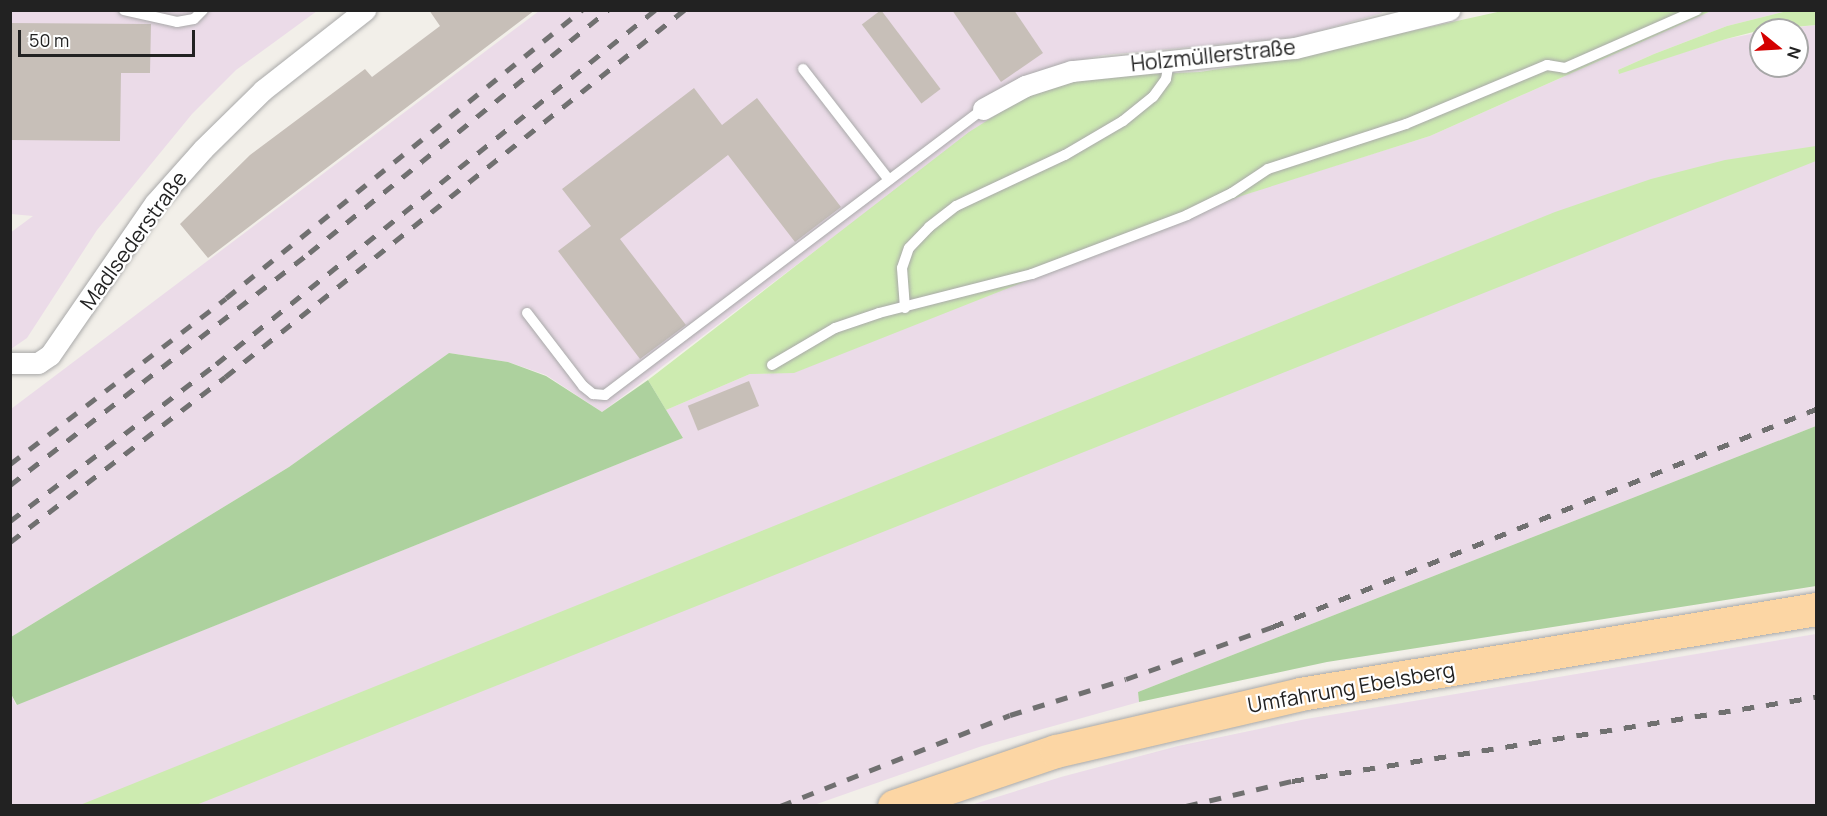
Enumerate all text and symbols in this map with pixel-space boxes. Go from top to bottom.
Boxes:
scale bar [21,18,198,56]
north arrow [1749,18,1809,78]
text: 50 m [29,28,69,52]
street label: Holzmüllerstraße [1129,34,1297,76]
text: N [1782,44,1806,62]
street label: Madlsederstraße [74,166,192,314]
street label: Umfahrung Ebelsberg [1245,656,1457,718]

